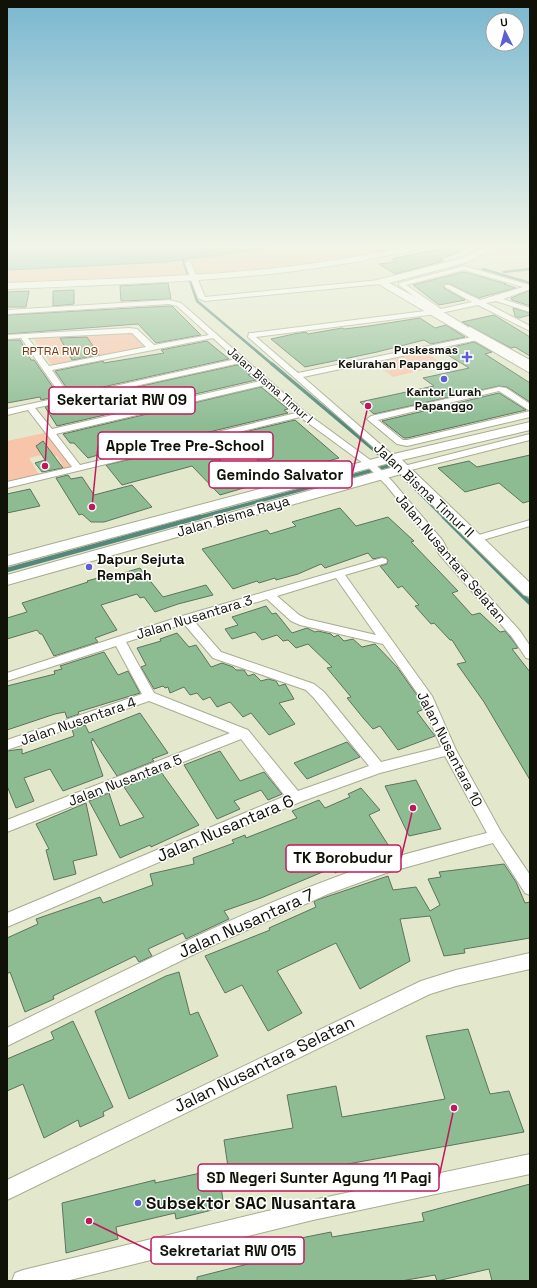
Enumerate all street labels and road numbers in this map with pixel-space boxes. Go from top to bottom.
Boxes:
street label: Jalan Bisma Timur I [224,343,316,427]
street label: Jalan Bisma Timur II [370,439,478,541]
street label: Jalan Nusantara Selatan [392,490,510,626]
street label: Jalan Bisma Raya [174,491,292,541]
street label: Jalan Nusantara 3 [134,591,254,643]
street label: Jalan Nusantara 10 [413,688,487,810]
street label: Jalan Nusantara 4 [18,693,138,749]
street label: Jalan Nusantara 5 [65,750,185,810]
street label: Jalan Nusantara 6 [153,789,297,867]
street label: Jalan Nusantara 7 [175,883,318,963]
street label: Jalan Nusantara Selatan [170,1011,358,1117]

